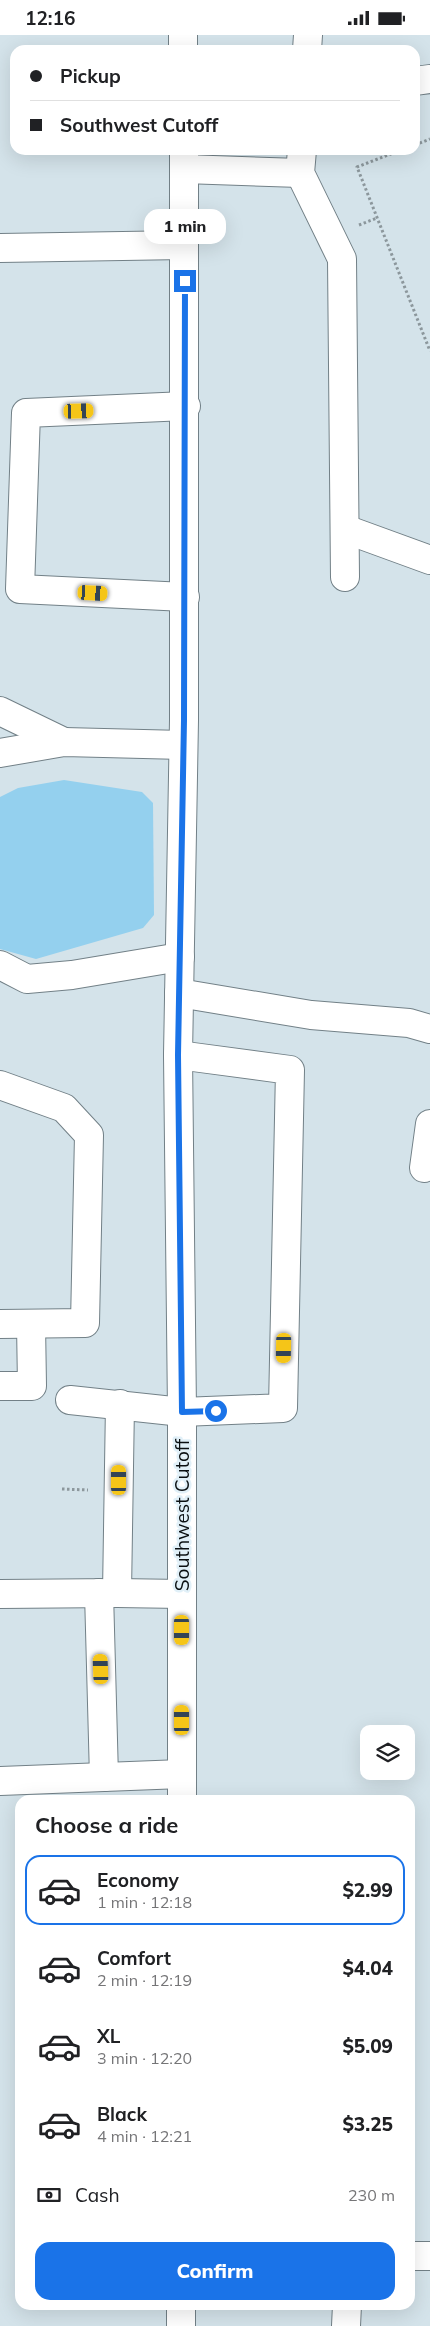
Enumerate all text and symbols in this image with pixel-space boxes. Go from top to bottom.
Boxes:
text: 12:16 [25,6,75,30]
text: Pickup [60,64,121,88]
text: Southwest Cutoff [60,113,218,137]
callout: 1 min [144,209,226,243]
text: 1 min [164,216,206,236]
route end [174,270,196,292]
car [63,403,94,419]
car [77,585,108,601]
car [276,1333,291,1363]
route start [205,1400,227,1422]
street label: Southwest Cutoff [170,1438,194,1591]
car [111,1465,126,1495]
car [174,1615,189,1645]
car [92,1654,109,1684]
car [174,1705,189,1735]
map controls [360,1725,415,1780]
button: layers [360,1725,415,1780]
text: Choose a ride [35,1811,178,1839]
icon: car [37,1868,82,1913]
text: Economy [97,1868,179,1892]
text: $2.99 [342,1878,393,1902]
text: 1 min · 12:18 [97,1892,192,1912]
icon: car [37,1946,82,1991]
text: Comfort [97,1946,171,1970]
text: $4.04 [342,1956,393,1980]
text: 2 min · 12:19 [97,1970,192,1990]
icon: car [37,2024,82,2069]
text: XL [97,2024,120,2048]
text: $5.09 [342,2034,393,2058]
text: 3 min · 12:20 [97,2048,192,2068]
icon: car [37,2102,82,2147]
text: Black [97,2102,147,2126]
text: $3.25 [342,2112,393,2136]
text: 4 min · 12:21 [97,2126,192,2146]
icon: cash [35,2181,63,2209]
text: Cash [75,2183,120,2207]
text: 230 m [348,2185,395,2205]
button: Confirm [35,2242,395,2300]

